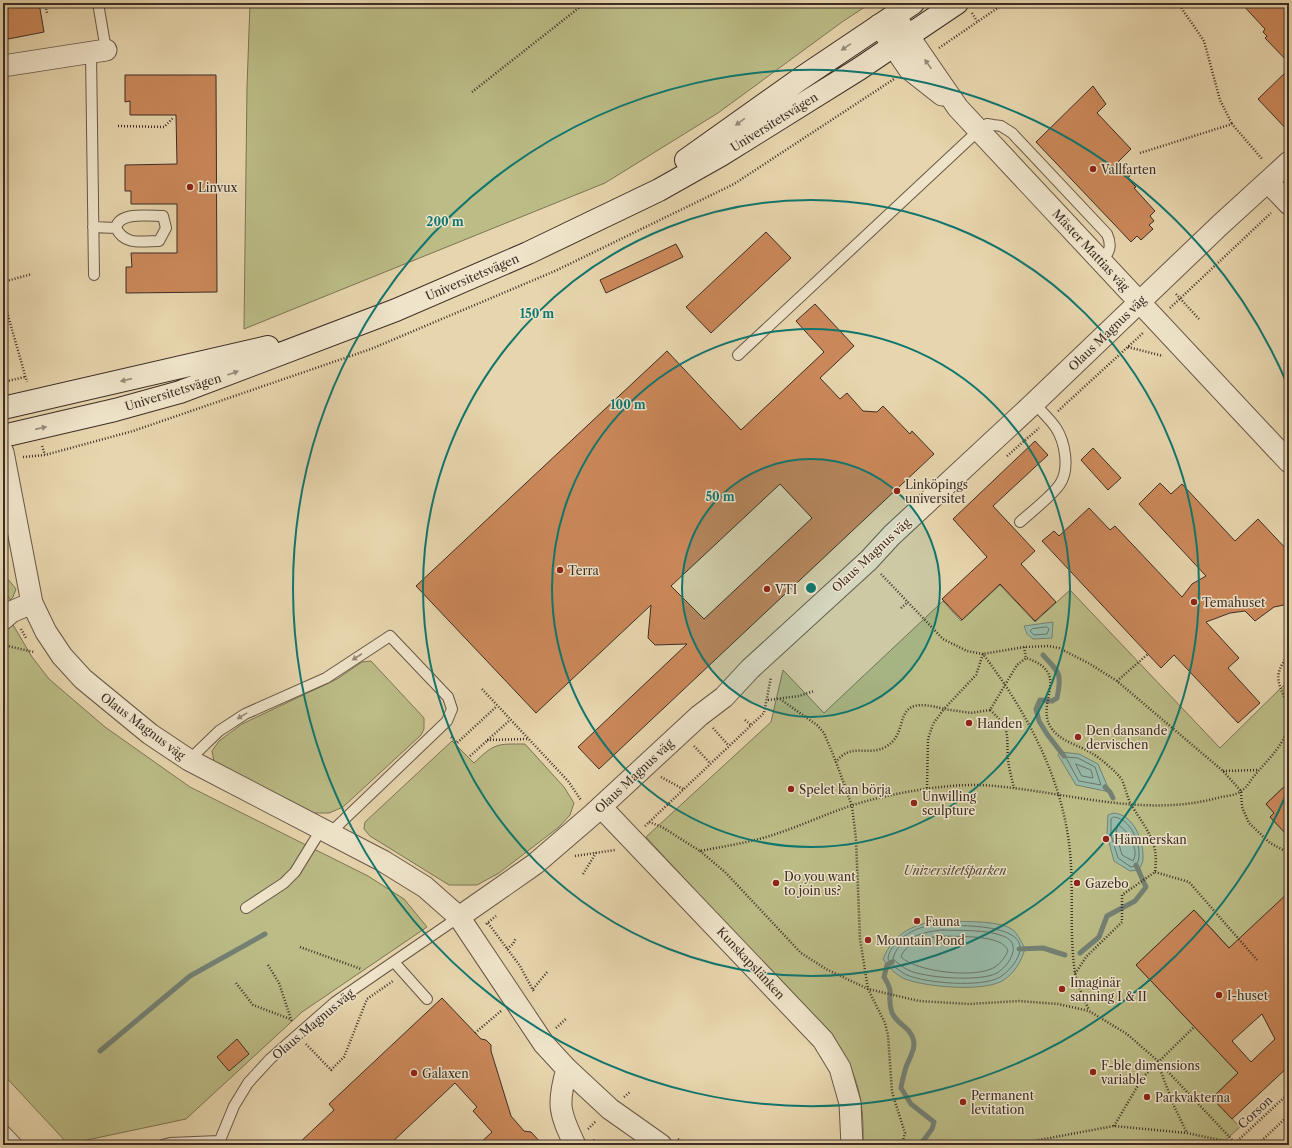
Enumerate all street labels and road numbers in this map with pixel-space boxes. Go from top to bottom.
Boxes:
street label: Universitetsvägen [728,89,821,155]
street label: Mäster Mattias väg [1049,206,1133,294]
street label: Universitetsvägen [423,250,521,303]
street label: Olaus Magnus väg [1065,292,1149,374]
street label: Universitetsvägen [123,370,224,414]
street label: Olaus Magnus väg [829,514,914,595]
street label: Olaus Magnus väg [98,689,189,763]
street label: Olaus Magnus väg [592,735,677,816]
street label: Kunskapslänken [714,924,789,1003]
street label: Olaus Magnus väg [269,985,357,1063]
street label: Corson [1235,1092,1276,1132]

